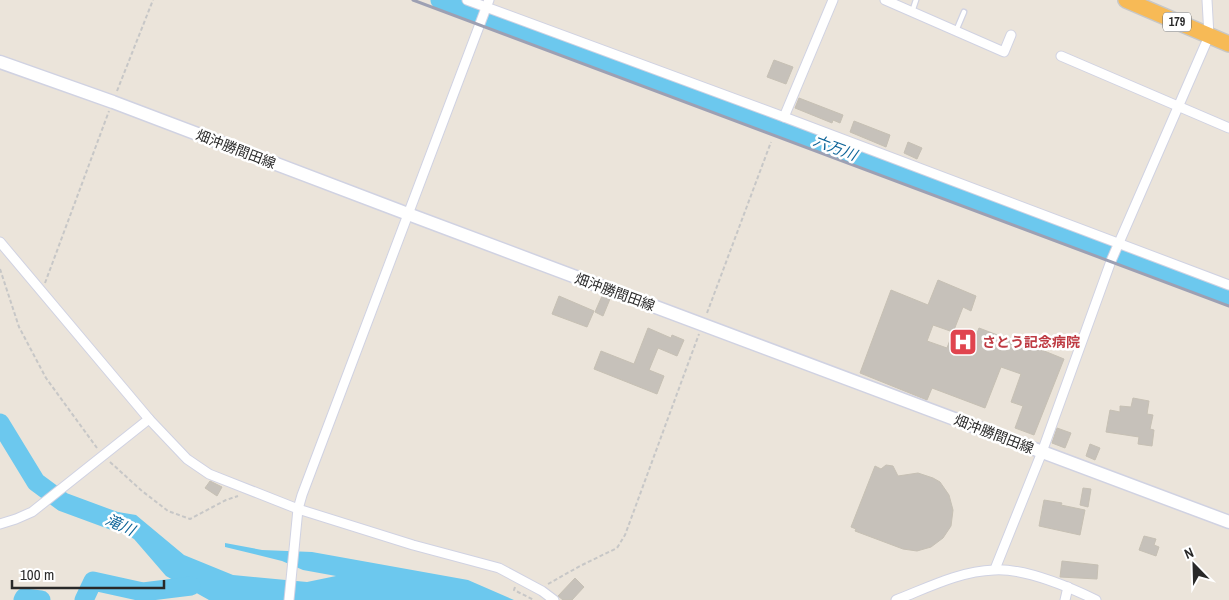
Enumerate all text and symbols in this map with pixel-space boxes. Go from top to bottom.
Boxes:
road number: 179 [1163,13,1191,32]
street label: 畑沖勝間田線 [194,126,278,172]
water label: 六万川 [810,130,862,166]
street label: 畑沖勝間田線 [572,269,658,315]
hospital icon: さとう記念病院 [948,327,978,357]
place label: さとう記念病院 [982,333,1080,351]
street label: 畑沖勝間田線 [952,411,1036,457]
water label: 滝川 [102,509,140,541]
north arrow [1169,540,1219,590]
text: N [1182,543,1196,563]
scale bar [12,558,165,590]
text: 100 m [20,564,54,585]

